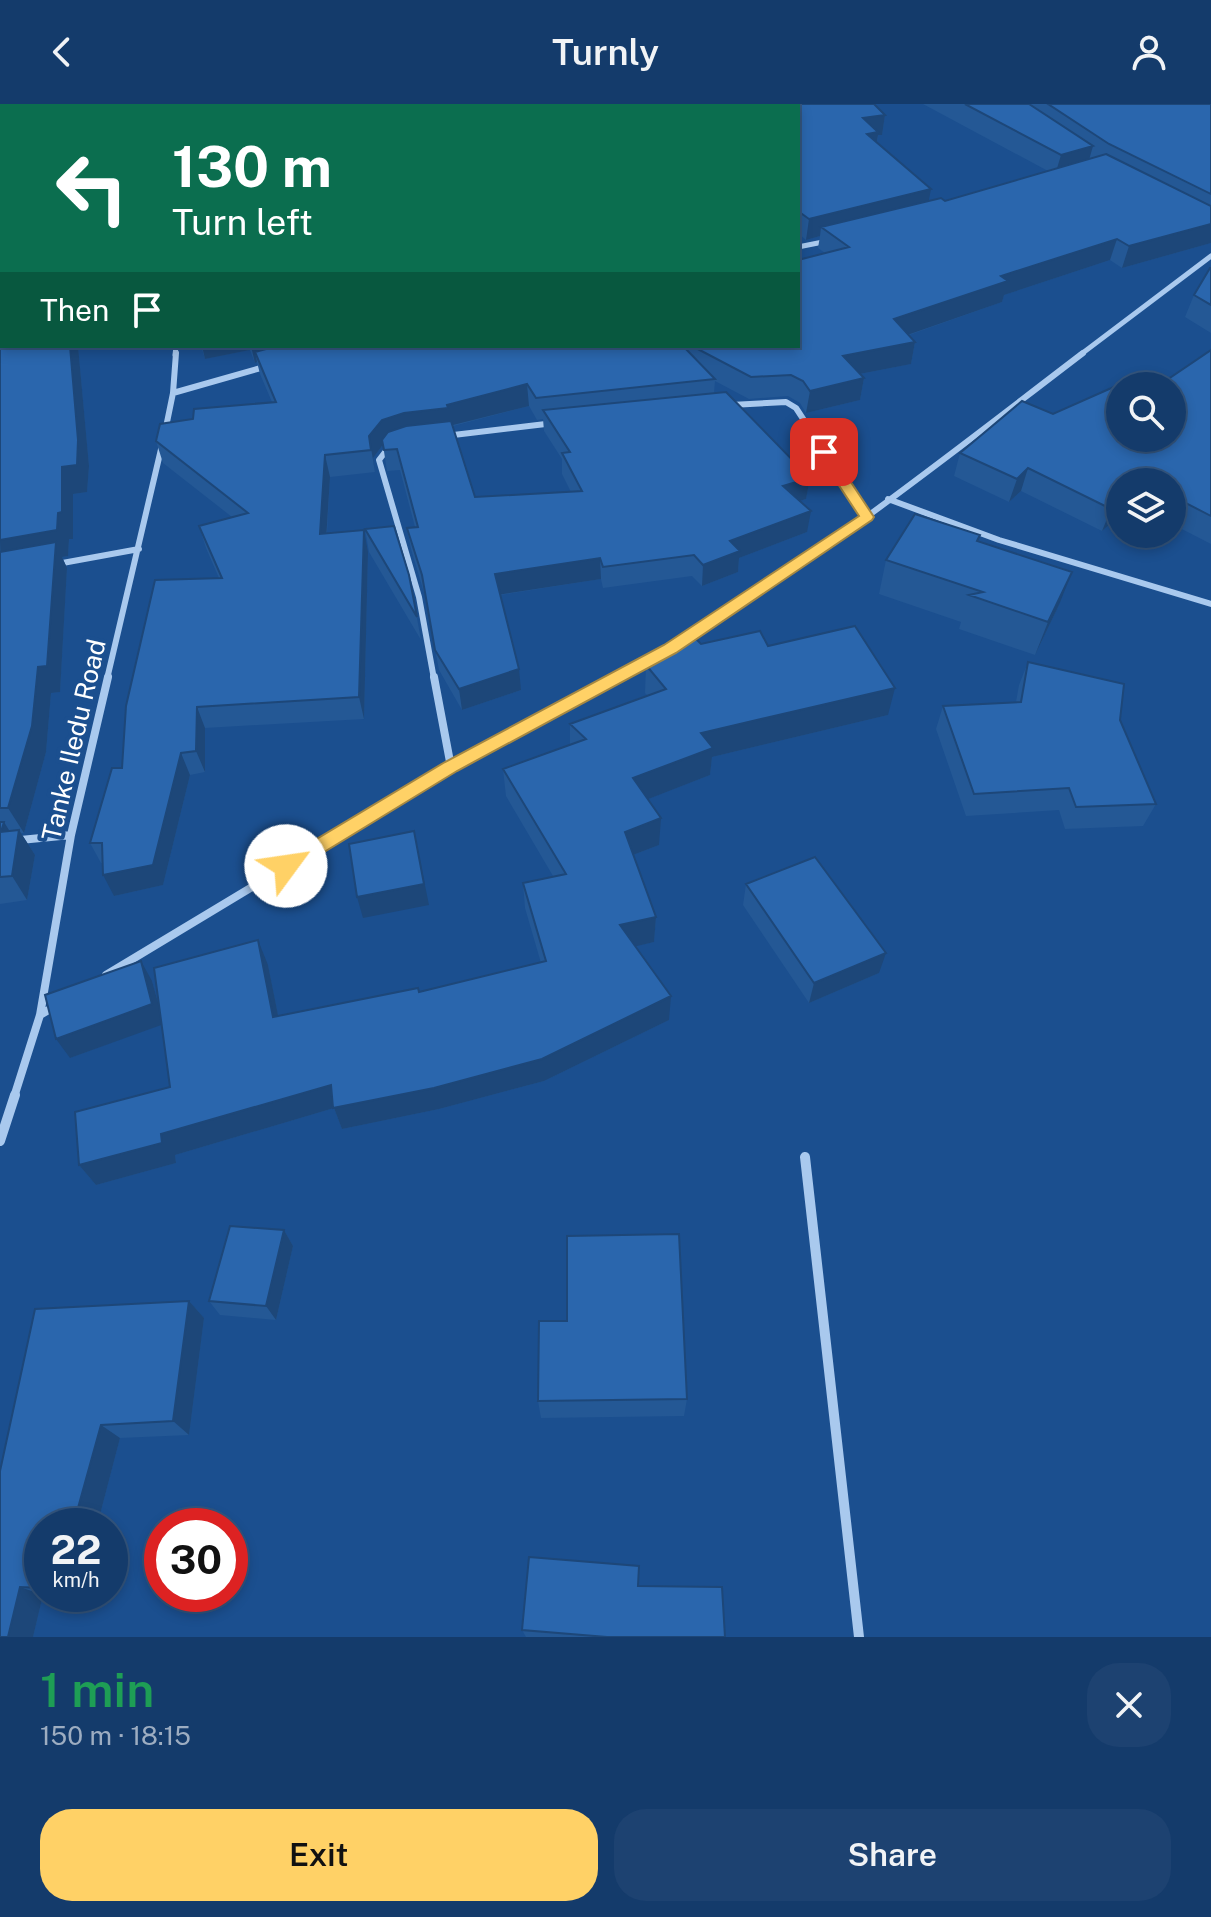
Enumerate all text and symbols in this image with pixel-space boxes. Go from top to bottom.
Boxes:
icon: back [40,30,84,74]
icon: person [1127,30,1171,74]
text: Turnly [552,31,659,73]
text: 130 m [172,134,332,200]
icon: left [40,136,144,240]
text: Turn left [172,201,313,243]
icon: arrive [125,288,169,332]
text: Then [40,292,109,328]
map controls [1106,372,1186,548]
button: search [1106,372,1186,452]
pin [790,418,858,486]
icon: arrive [802,430,846,474]
button: layers [1106,468,1186,548]
street label: Tanke Iledu Road [35,636,112,844]
position arrow [244,824,328,908]
speed limit sign: 30 [144,1508,248,1612]
text: 22 [51,1526,101,1573]
text: km/h [52,1568,100,1592]
text: 1 min [40,1661,154,1718]
button: close [1087,1663,1171,1747]
text: 150 m · 18:15 [40,1720,191,1751]
button: Exit [40,1809,598,1901]
button: Share [614,1809,1171,1901]

